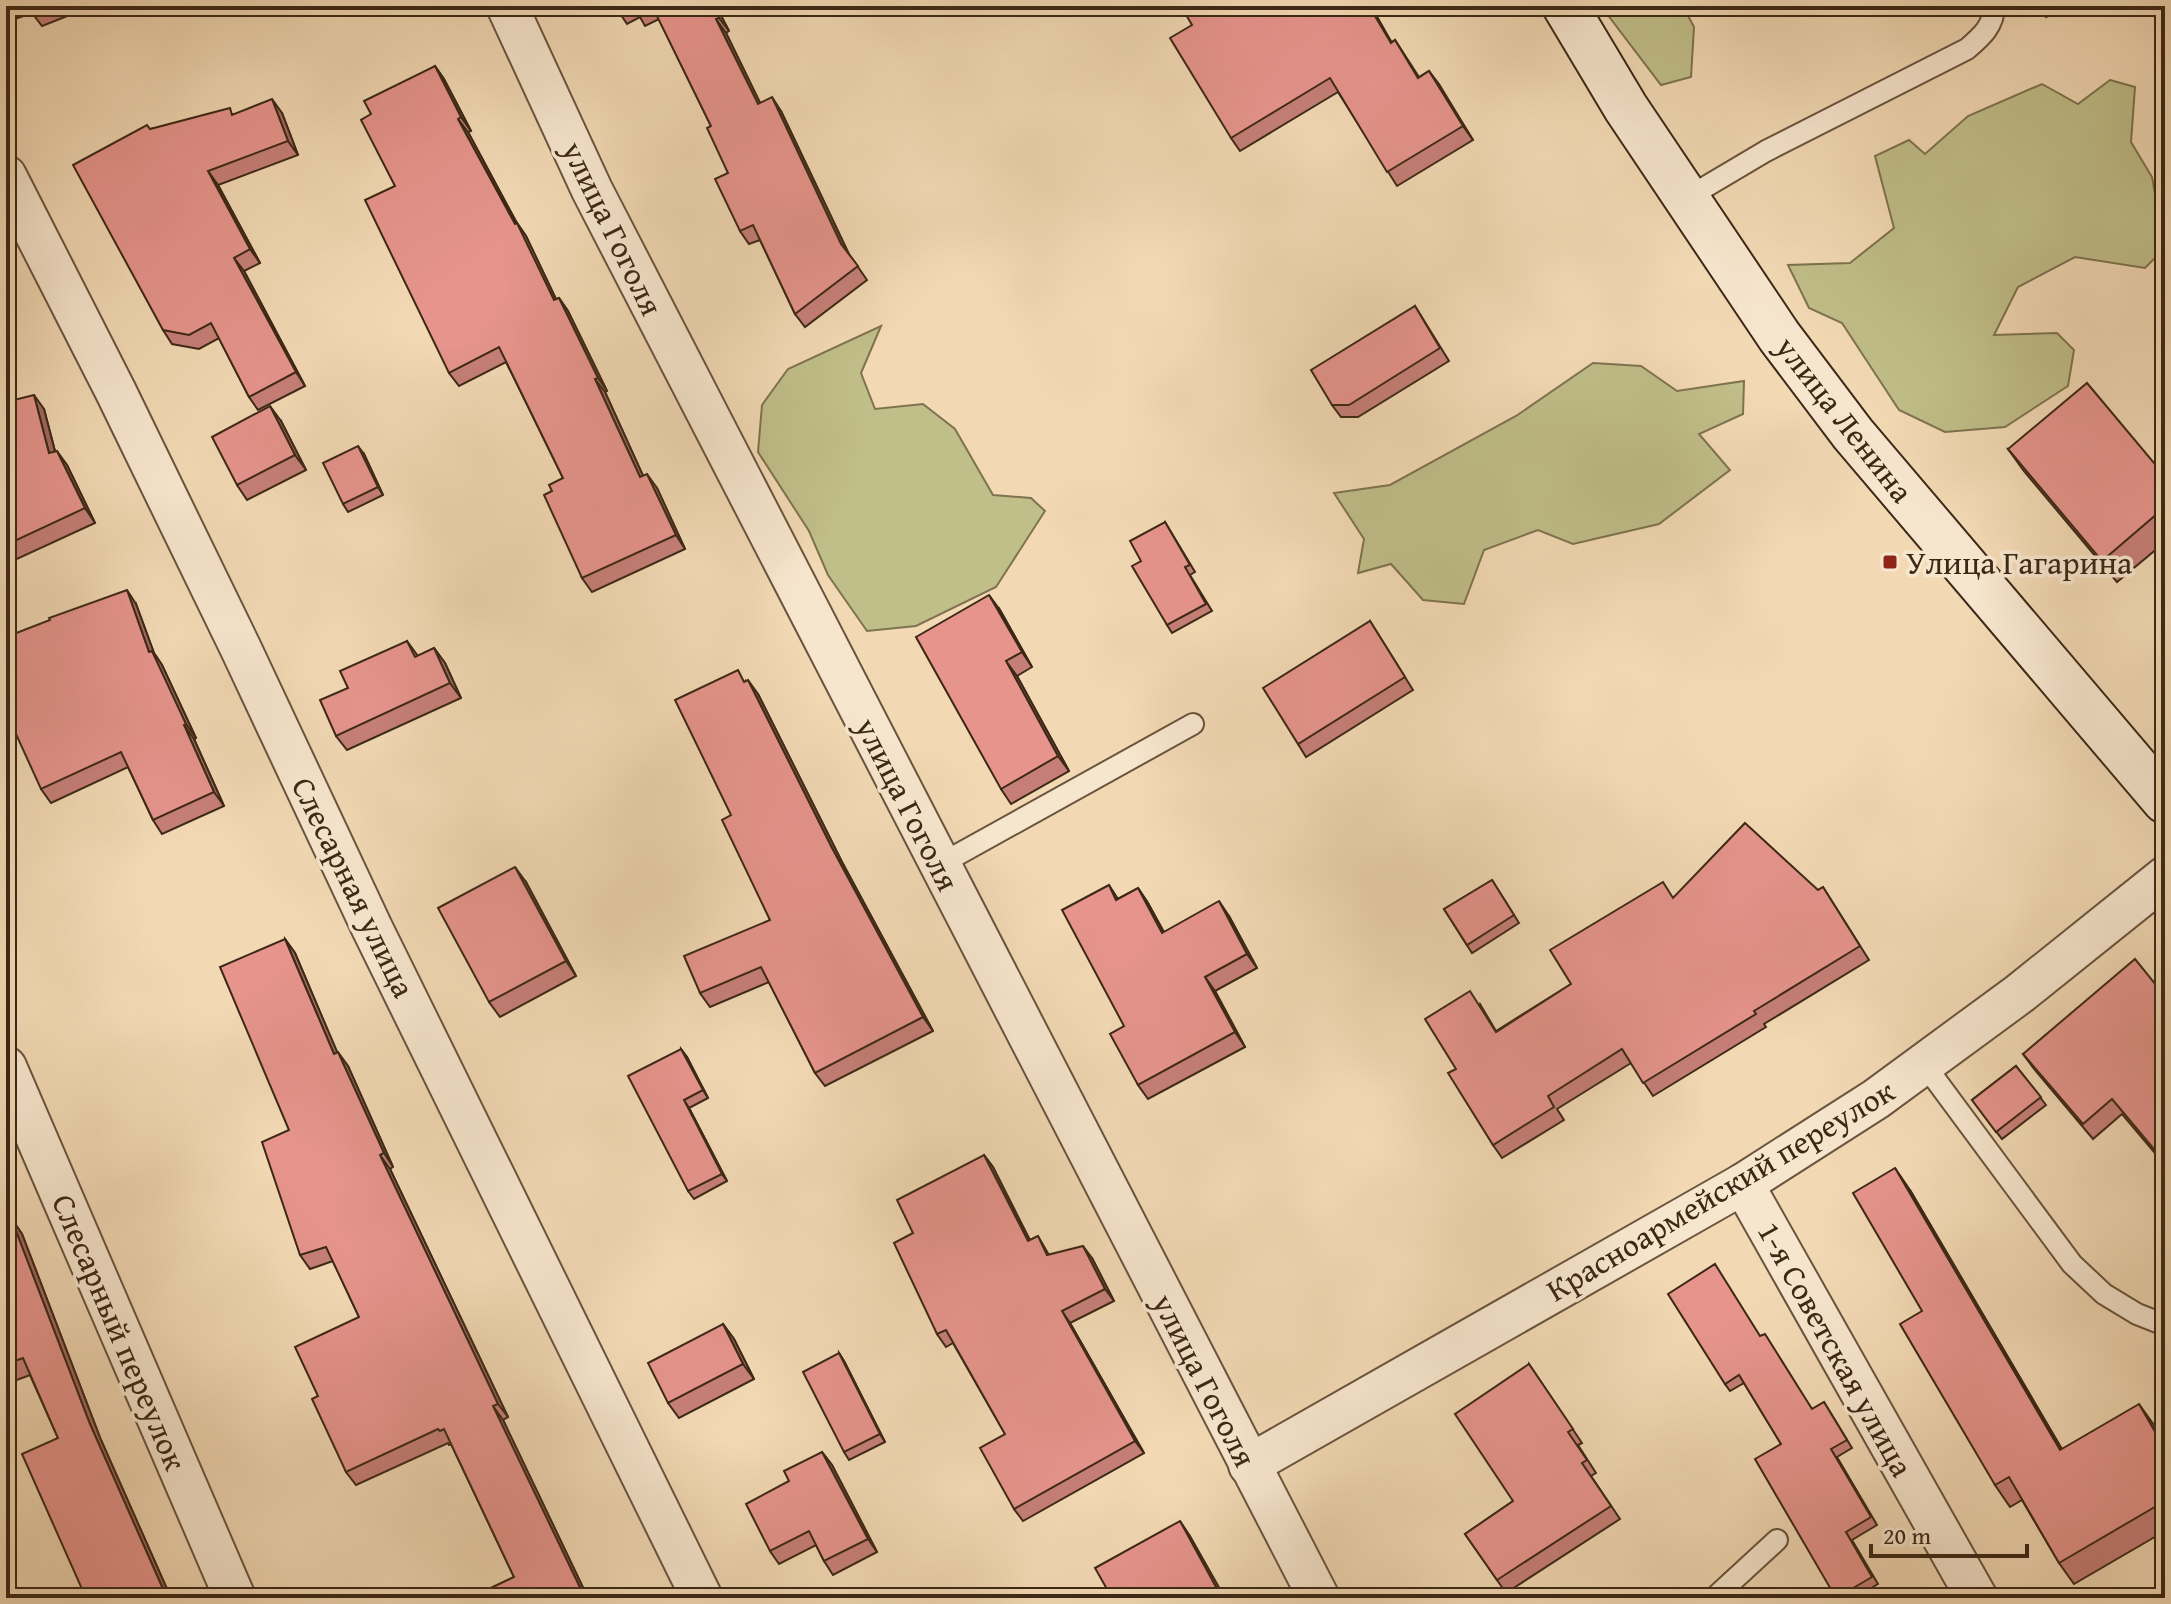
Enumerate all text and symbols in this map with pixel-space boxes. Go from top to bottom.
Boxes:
street label: улица Гоголя [550,132,676,323]
street label: улица Ленина [1764,325,1926,513]
place label: Улица Гагарина [1906,539,2133,586]
marker: Улица Гагарина [1881,553,1899,571]
street label: улица Гоголя [844,708,972,899]
street label: Слесарная улица [280,769,428,1006]
street label: Красноармейский переулок [1537,1067,1903,1313]
street label: Слесарный переулок [41,1187,200,1478]
street label: 1-я Советская улица [1746,1213,1926,1486]
street label: улица Гоголя [1141,1284,1269,1475]
scale bar [1871,1508,2027,1558]
text: 20 m [1883,1518,1931,1553]

